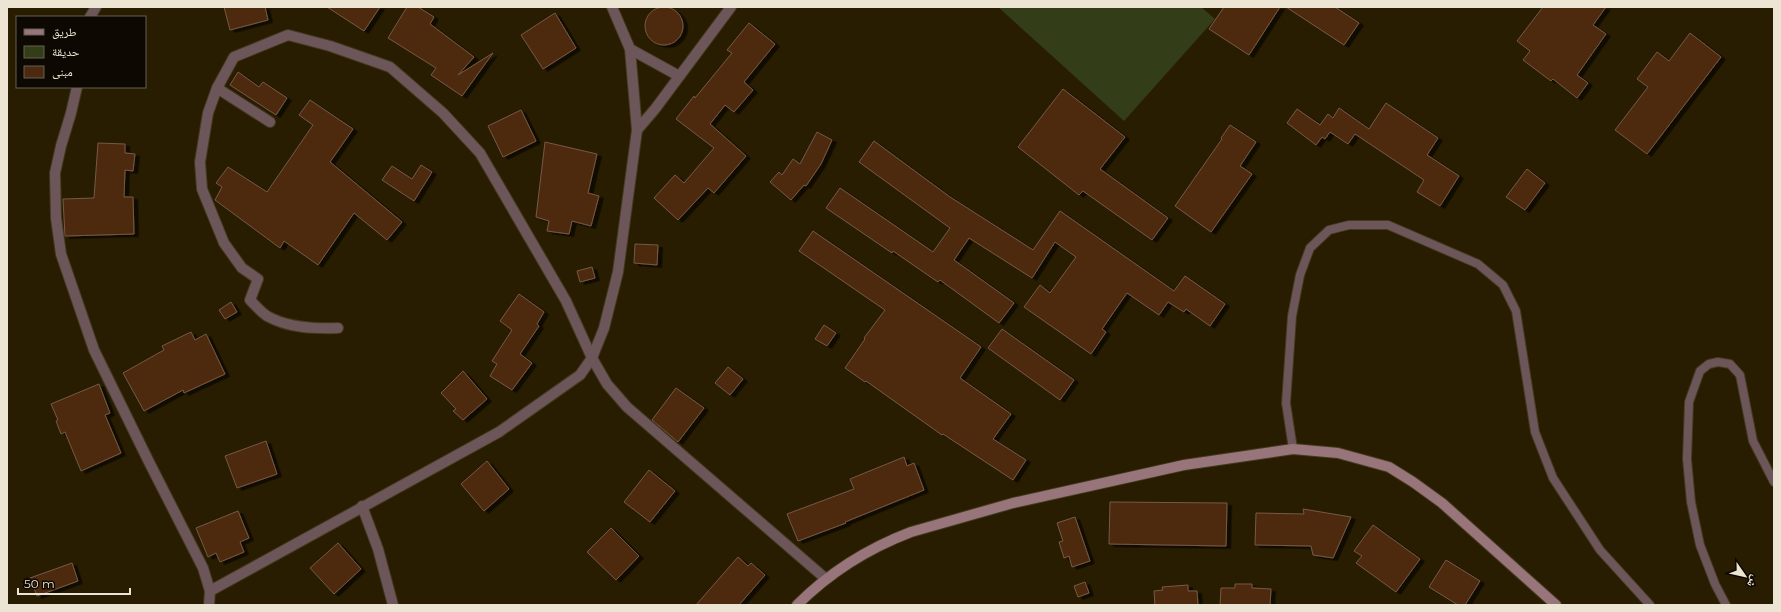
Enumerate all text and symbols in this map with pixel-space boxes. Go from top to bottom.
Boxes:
legend [16,16,146,88]
text: طريق [52,24,77,39]
text: حديقة [52,44,80,59]
text: مبنى [52,64,73,79]
north arrow [1725,556,1765,596]
scale bar [18,570,130,596]
text: ش [1743,572,1762,591]
text: 50 m [24,576,55,591]

